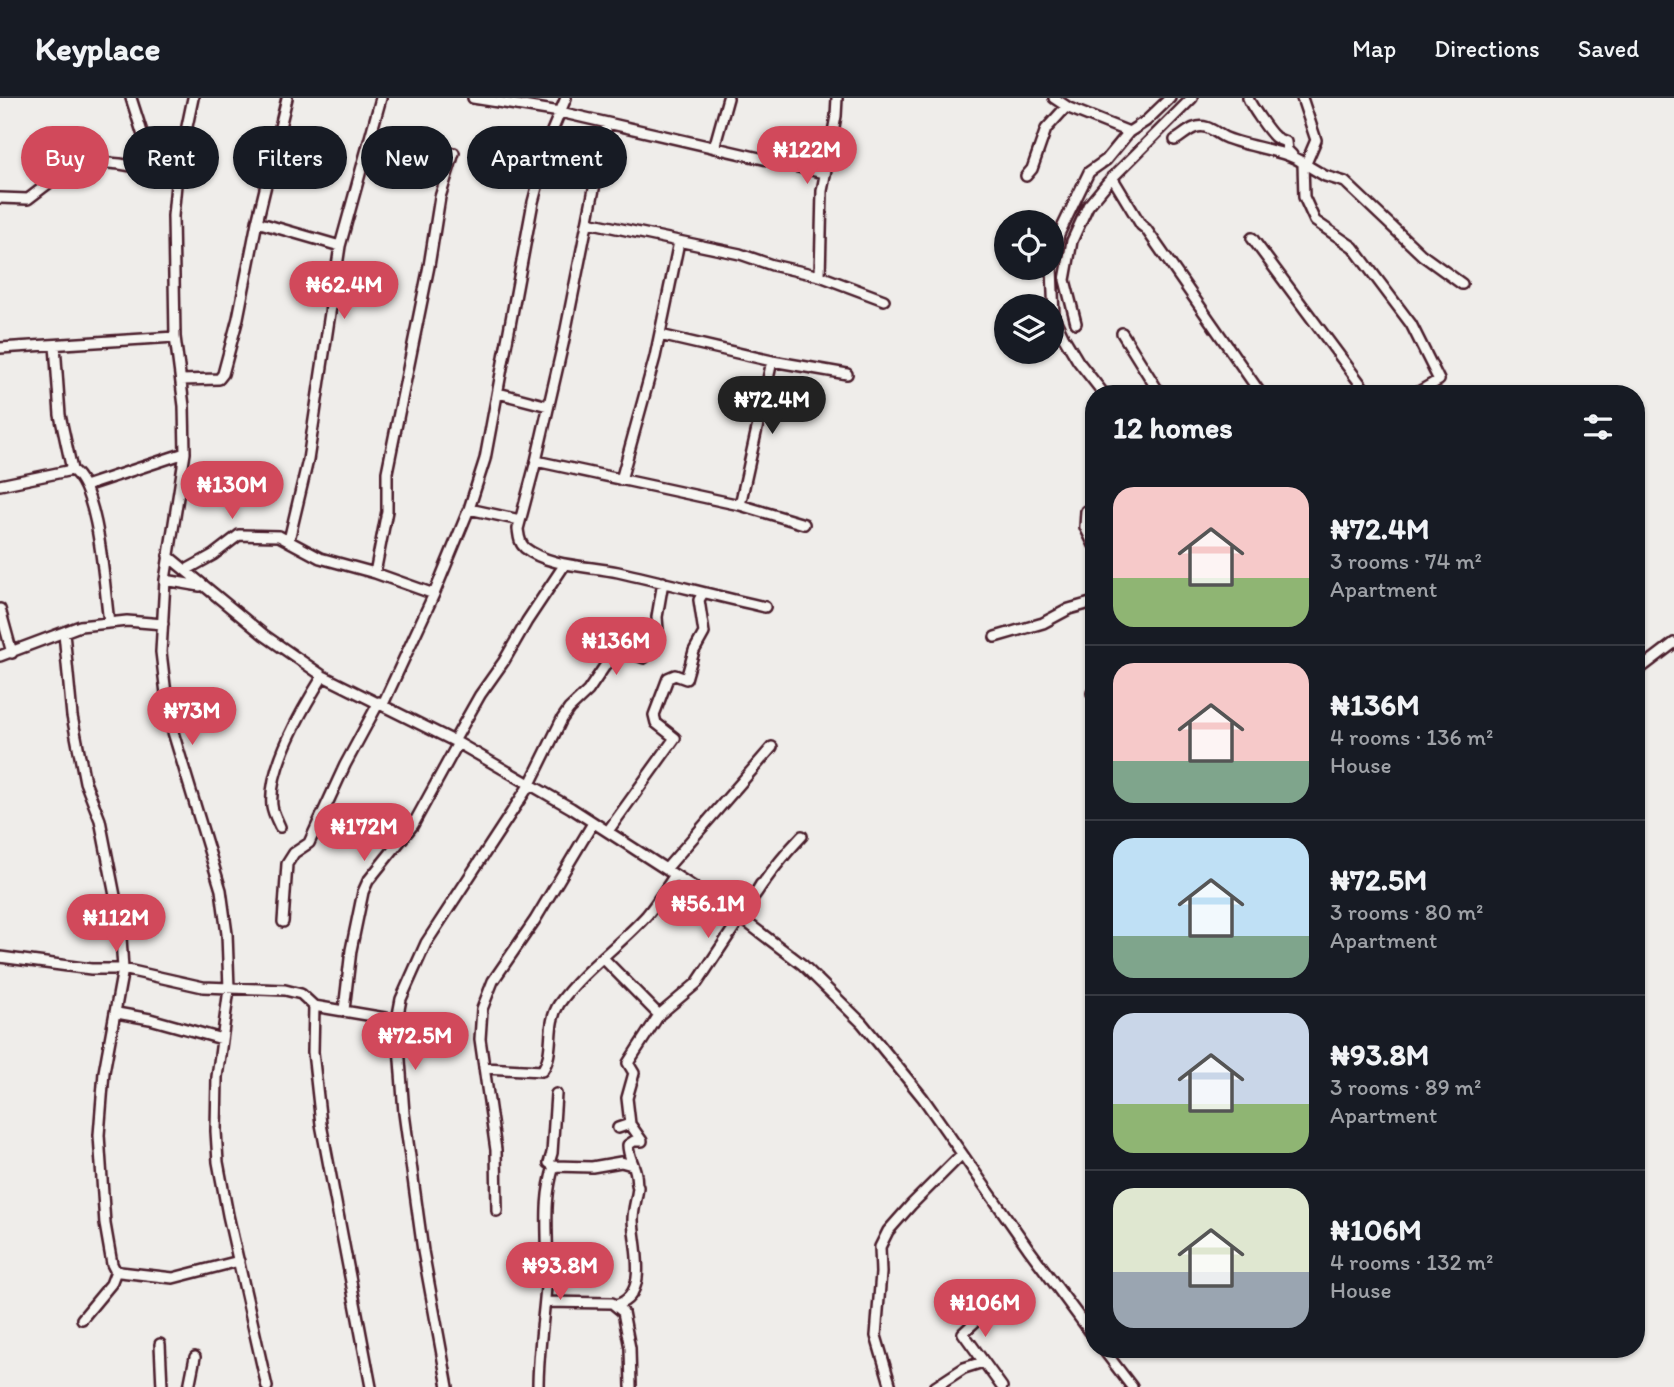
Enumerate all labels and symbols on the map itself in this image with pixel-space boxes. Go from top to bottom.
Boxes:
pin: ₦122M [758,126,856,186]
pin: ₦62.4M [287,262,401,321]
pin: ₦72.4M [715,376,829,436]
pin: ₦130M [183,462,281,521]
pin: ₦136M [567,618,665,677]
pin: ₦73M [151,688,233,747]
pin: ₦172M [315,804,413,863]
pin: ₦56.1M [651,880,765,940]
pin: ₦112M [67,894,165,954]
pin: ₦72.5M [358,1012,472,1072]
pin: ₦93.8M [503,1242,617,1302]
pin: ₦106M [936,1280,1034,1339]

